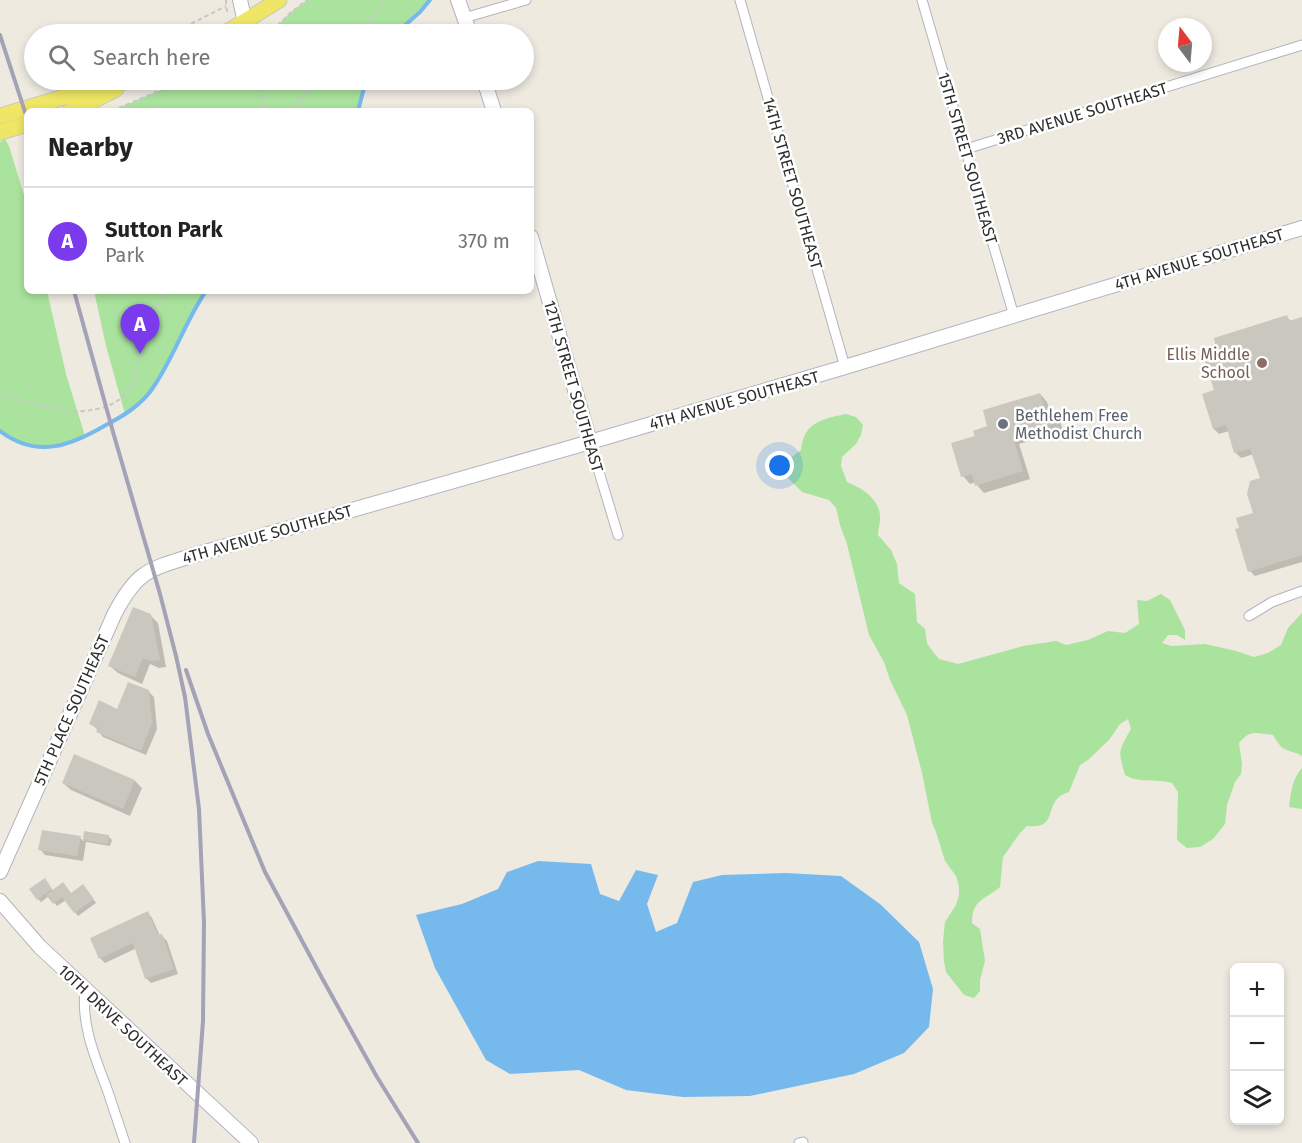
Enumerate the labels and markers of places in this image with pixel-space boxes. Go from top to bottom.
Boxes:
pin: A [120,304,160,354]
place label: Ellis Middle School [1167,345,1250,382]
marker: Ellis Middle School [1255,356,1269,370]
place label: Bethlehem Free Methodist Church [1015,406,1142,443]
marker: Bethlehem Free Methodist Church [996,417,1010,431]

